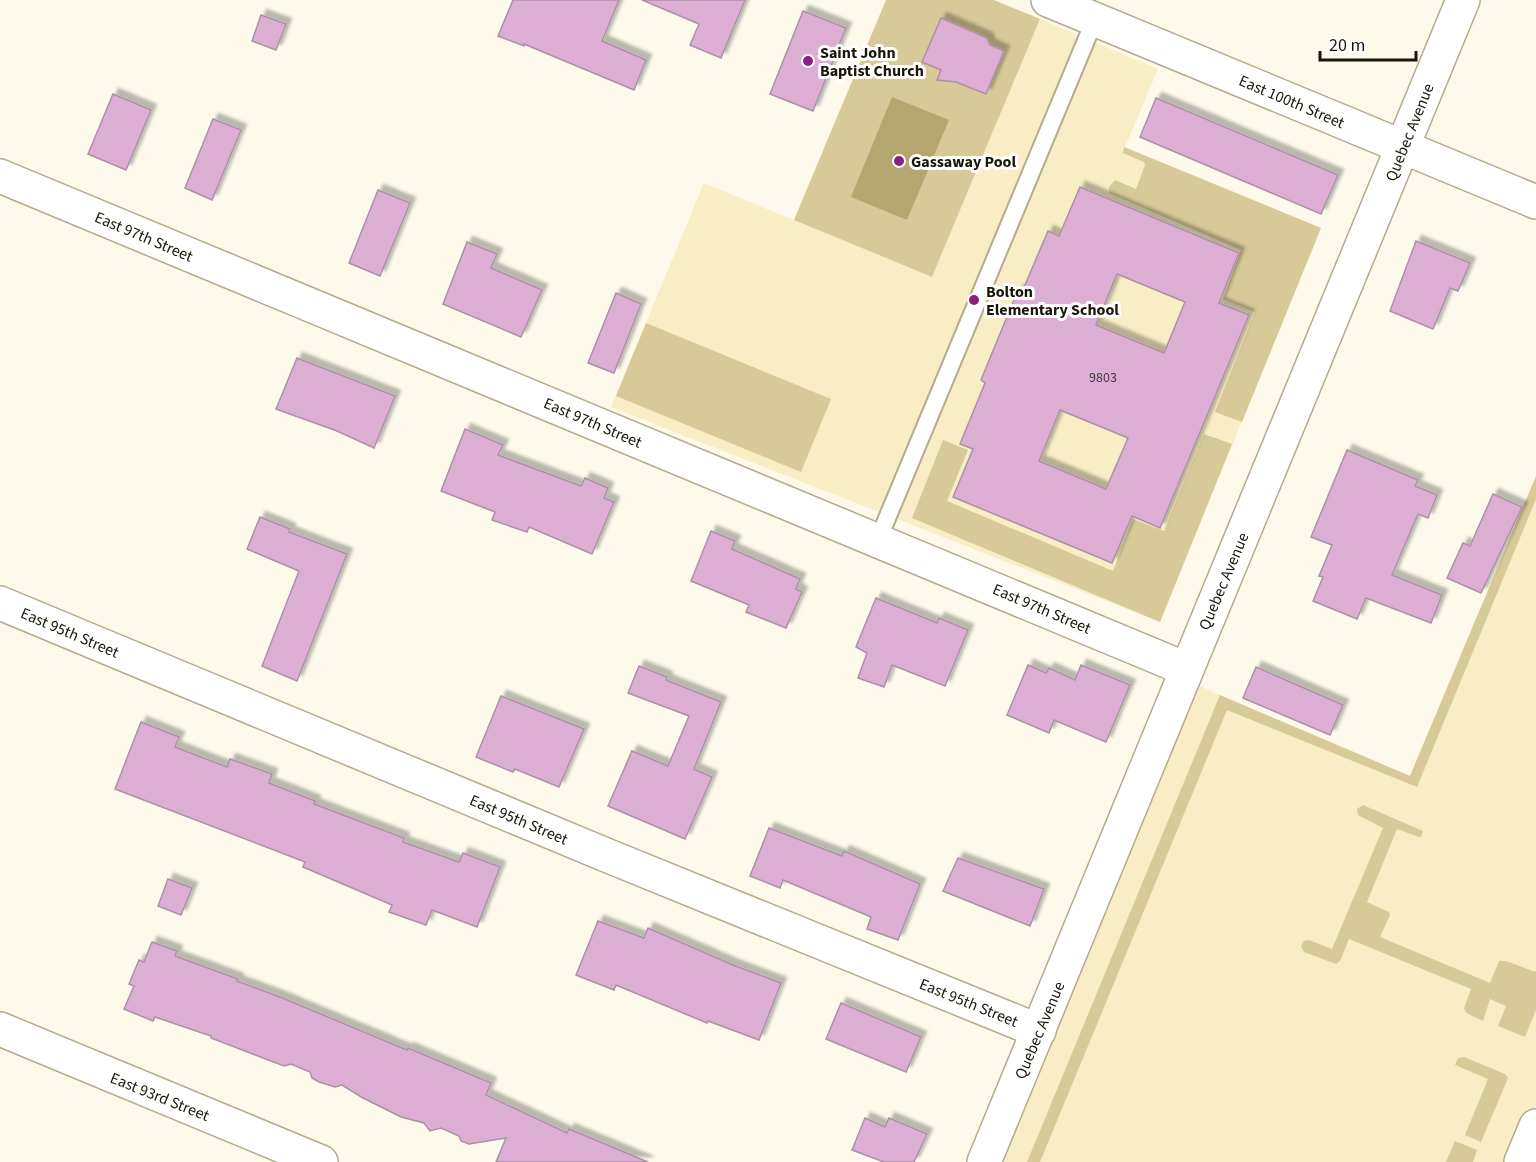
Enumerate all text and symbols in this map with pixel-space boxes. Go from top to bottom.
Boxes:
scale bar [1320,24,1416,62]
text: 20 m [1329,33,1365,58]
place label: Saint John Baptist Church [820,42,924,82]
marker: Saint John Baptist Church [801,54,815,68]
street label: East 100th Street [1235,70,1348,134]
street label: Quebec Avenue [1380,80,1440,185]
place label: Gassaway Pool [911,151,1016,173]
marker: Gassaway Pool [892,154,906,168]
street label: East 97th Street [91,206,197,268]
place label: Bolton Elementary School [986,281,1119,321]
marker: Bolton Elementary School [967,293,981,307]
house number: 9803 [1089,368,1117,388]
street label: East 97th Street [540,392,646,454]
street label: Quebec Avenue [1194,529,1254,633]
street label: East 97th Street [989,578,1095,640]
street label: East 95th Street [17,602,123,664]
street label: East 95th Street [466,789,572,851]
street label: East 95th Street [916,973,1022,1033]
street label: Quebec Avenue [1010,978,1070,1082]
street label: East 93rd Street [107,1067,213,1127]

